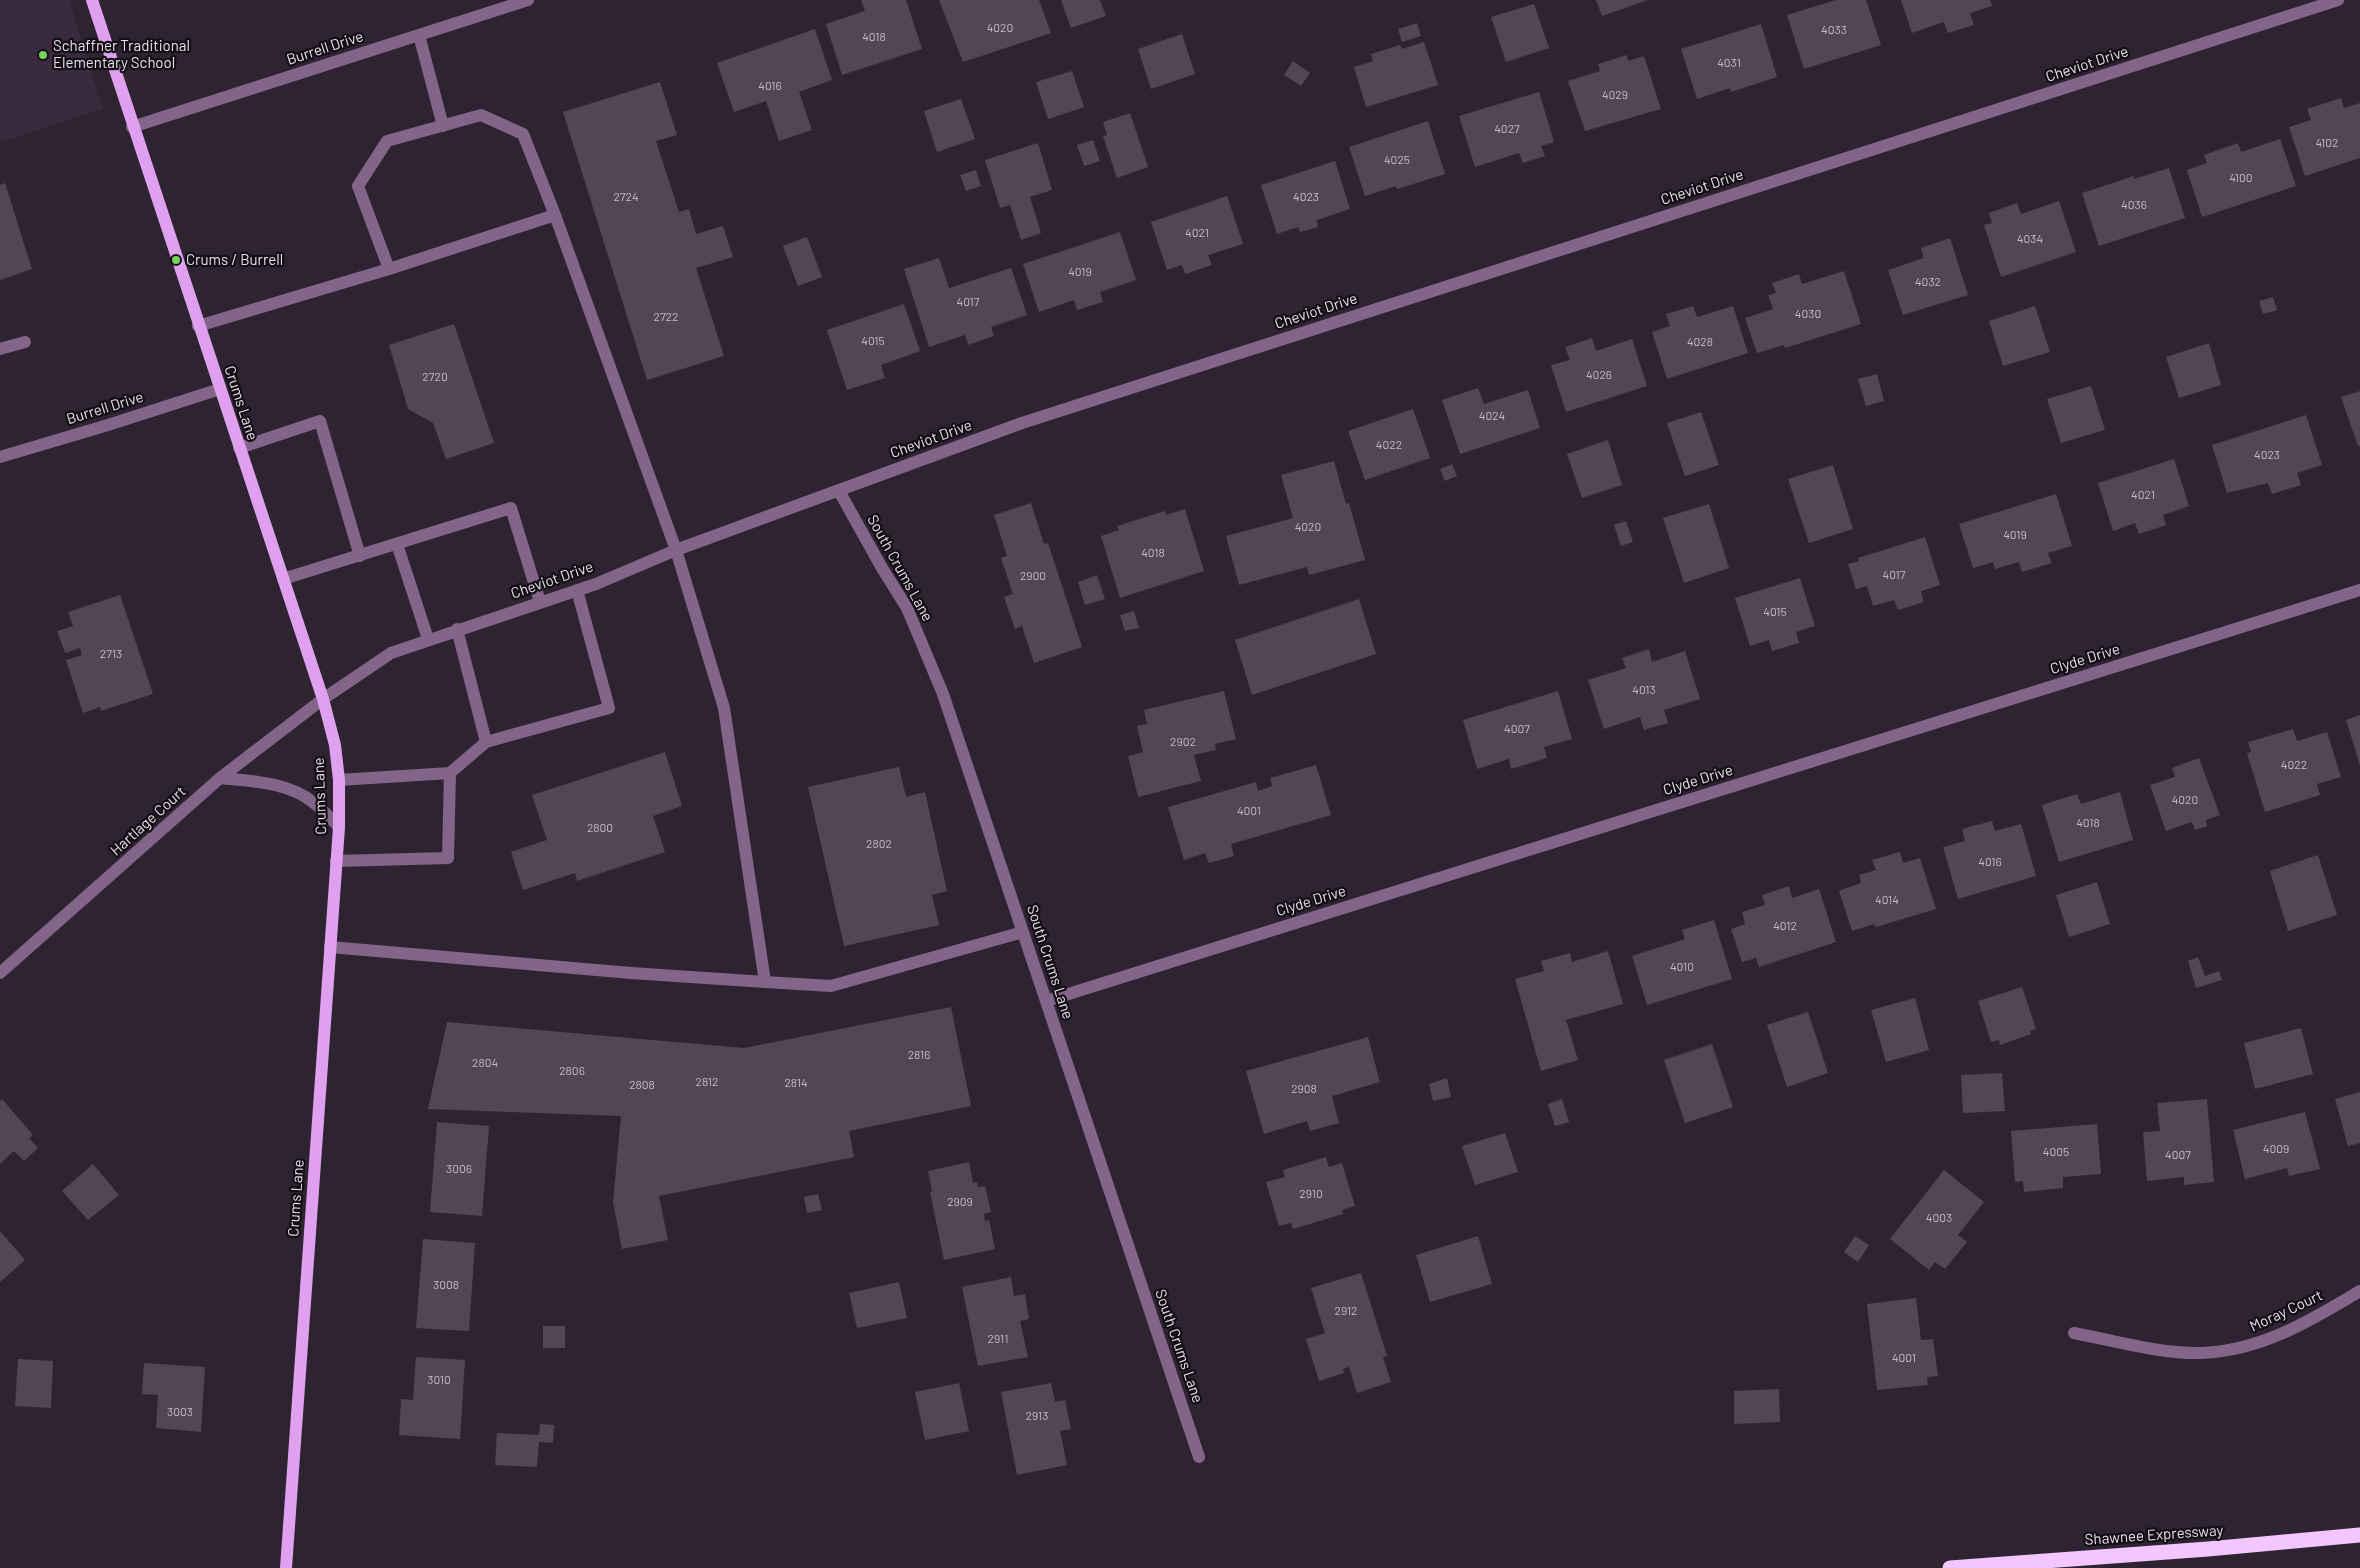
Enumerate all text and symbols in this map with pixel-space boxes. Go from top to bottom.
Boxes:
house number: 4020 [987,21,1013,35]
house number: 4033 [1821,23,1847,37]
street label: Burrell Drive [284,27,366,69]
house number: 4018 [862,30,886,44]
place label: Schaffner Traditional Elementary School [53,37,190,72]
street label: Cheviot Drive [2043,42,2131,86]
marker: Schaffner Traditional Elementary School [37,49,49,61]
house number: 4031 [1717,56,1741,70]
house number: 4016 [758,79,782,93]
house number: 4029 [1602,88,1628,102]
house number: 4027 [1494,122,1520,136]
house number: 4102 [2316,136,2338,150]
house number: 4025 [1384,153,1410,167]
street label: Cheviot Drive [1658,165,1746,209]
house number: 4100 [2229,171,2253,185]
house number: 2724 [613,190,639,204]
house number: 4023 [1293,190,1319,204]
house number: 4036 [2121,198,2147,212]
house number: 4021 [1185,226,1209,240]
house number: 4034 [2017,232,2043,246]
place label: Crums / Burrell [186,251,283,269]
marker: Crums / Burrell [170,254,182,266]
house number: 4019 [1068,265,1092,279]
house number: 4032 [1915,275,1941,289]
street label: Cheviot Drive [1272,289,1360,333]
house number: 4017 [957,295,979,309]
house number: 4030 [1795,307,1821,321]
house number: 2722 [654,310,678,324]
house number: 4015 [861,334,885,348]
house number: 4028 [1687,335,1713,349]
street label: Crums Lane [220,363,262,443]
house number: 4026 [1586,368,1612,382]
house number: 2720 [422,370,448,384]
street label: Burrell Drive [64,388,146,428]
house number: 4024 [1479,409,1505,423]
street label: Cheviot Drive [888,416,974,462]
house number: 4022 [1376,438,1402,452]
house number: 4023 [2254,448,2280,462]
house number: 4021 [2131,488,2155,502]
street label: South Crums Lane [863,512,937,624]
house number: 4020 [1295,520,1321,534]
house number: 4019 [2003,528,2027,542]
house number: 4018 [1141,546,1165,560]
street label: Cheviot Drive [509,558,595,602]
house number: 4017 [1883,568,1905,582]
house number: 2900 [1020,569,1046,583]
house number: 4015 [1763,605,1787,619]
street label: Clyde Drive [2048,640,2122,678]
house number: 2713 [100,647,122,661]
house number: 4013 [1632,683,1656,697]
house number: 4007 [1504,722,1530,736]
house number: 2902 [1170,735,1196,749]
street label: Crums Lane [310,757,330,835]
house number: 4022 [2281,758,2307,772]
street label: Clyde Drive [1661,761,1735,799]
street label: Hartlage Court [107,782,189,860]
house number: 4020 [2172,793,2198,807]
house number: 4001 [1237,804,1261,818]
house number: 4018 [2076,816,2100,830]
house number: 2800 [587,821,613,835]
house number: 2802 [866,837,892,851]
house number: 4016 [1978,855,2002,869]
street label: Clyde Drive [1274,882,1348,920]
house number: 4014 [1875,893,1899,907]
street label: South Crums Lane [1023,903,1077,1021]
house number: 4012 [1773,919,1797,933]
house number: 4010 [1670,960,1694,974]
house number: 2816 [908,1048,930,1062]
house number: 2804 [472,1056,498,1070]
house number: 2806 [559,1064,585,1078]
house number: 2812 [696,1075,718,1089]
house number: 2814 [784,1076,808,1090]
house number: 2808 [629,1078,655,1092]
house number: 2908 [1291,1082,1317,1096]
house number: 4009 [2263,1142,2289,1156]
house number: 4005 [2043,1145,2069,1159]
house number: 4007 [2165,1148,2191,1162]
street label: Crums Lane [284,1159,308,1237]
house number: 3006 [446,1162,472,1176]
house number: 2910 [1299,1187,1323,1201]
house number: 2909 [947,1195,973,1209]
house number: 4003 [1926,1211,1952,1225]
house number: 3008 [433,1278,459,1292]
street label: Moray Court [2247,1286,2325,1336]
street label: South Crums Lane [1151,1287,1207,1405]
house number: 2912 [1334,1304,1358,1318]
house number: 2911 [988,1332,1008,1346]
house number: 4001 [1892,1351,1916,1365]
house number: 3010 [427,1373,451,1387]
house number: 3003 [167,1405,193,1419]
house number: 2913 [1026,1409,1048,1423]
street label: Shawnee Expressway [2084,1521,2224,1549]

